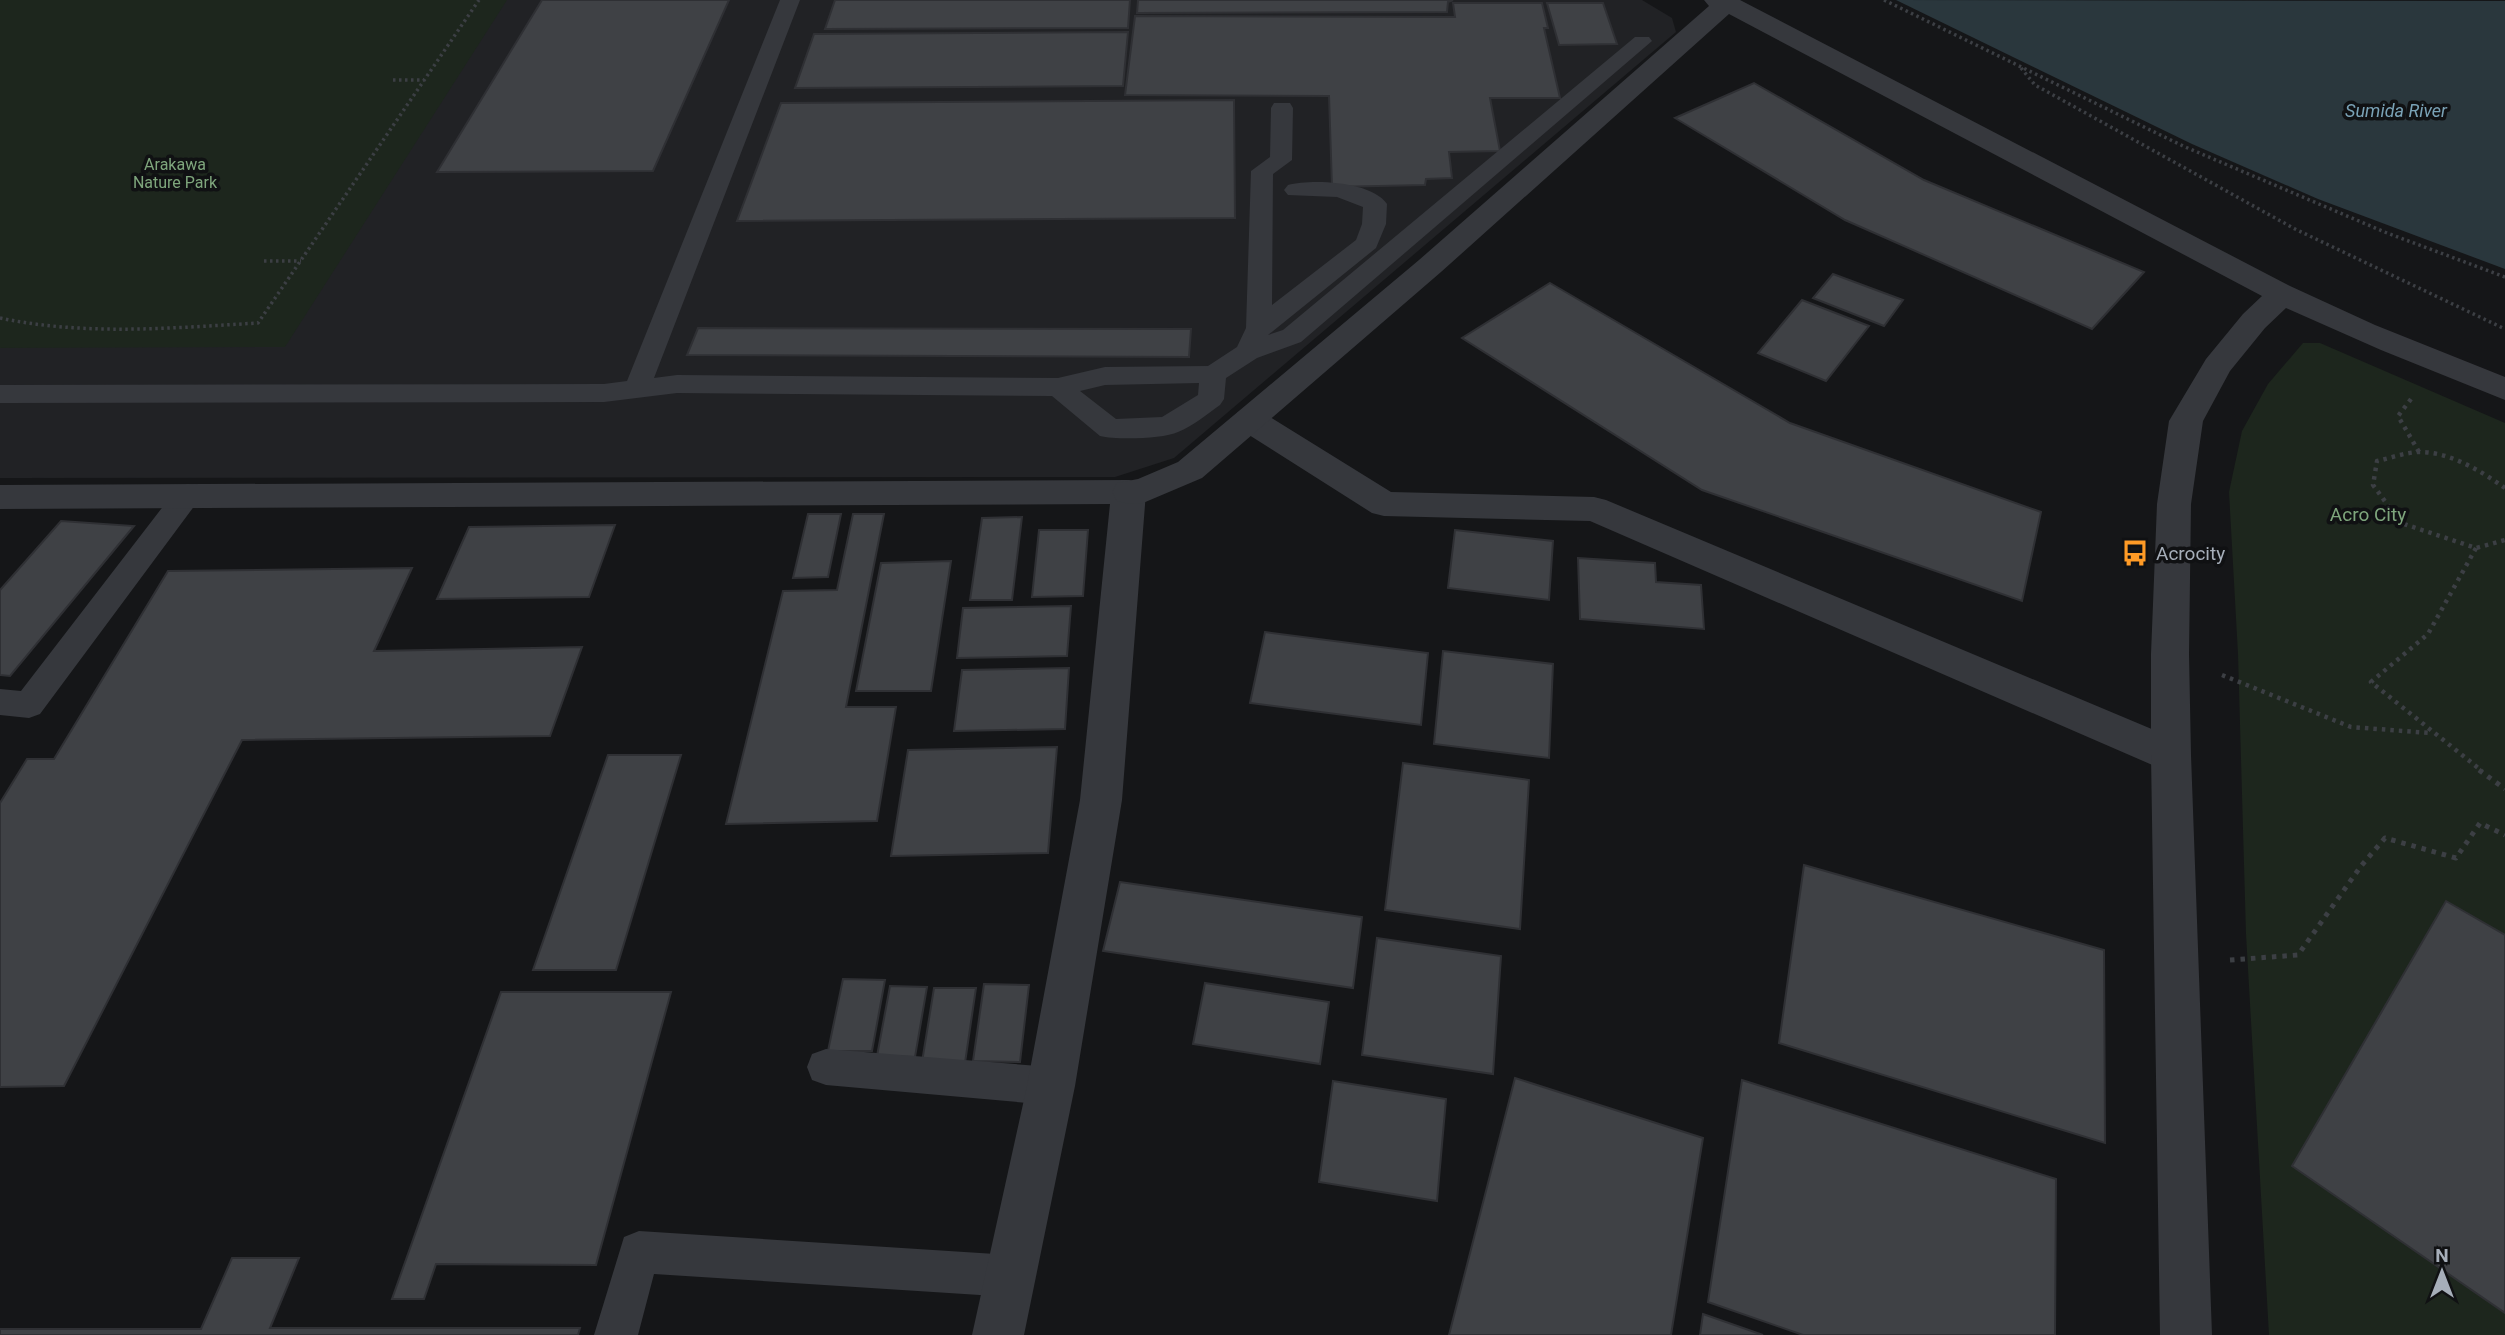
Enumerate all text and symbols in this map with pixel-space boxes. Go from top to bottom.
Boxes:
water label: Sumida River [2345,100,2448,121]
park label: Arakawa Nature Park [133,155,218,192]
park label: Acro City [2330,503,2406,526]
bus stop icon: Acrocity [2120,538,2150,568]
place label: Acrocity [2156,542,2225,565]
north arrow [2407,1237,2477,1307]
text: N [2435,1244,2449,1267]

